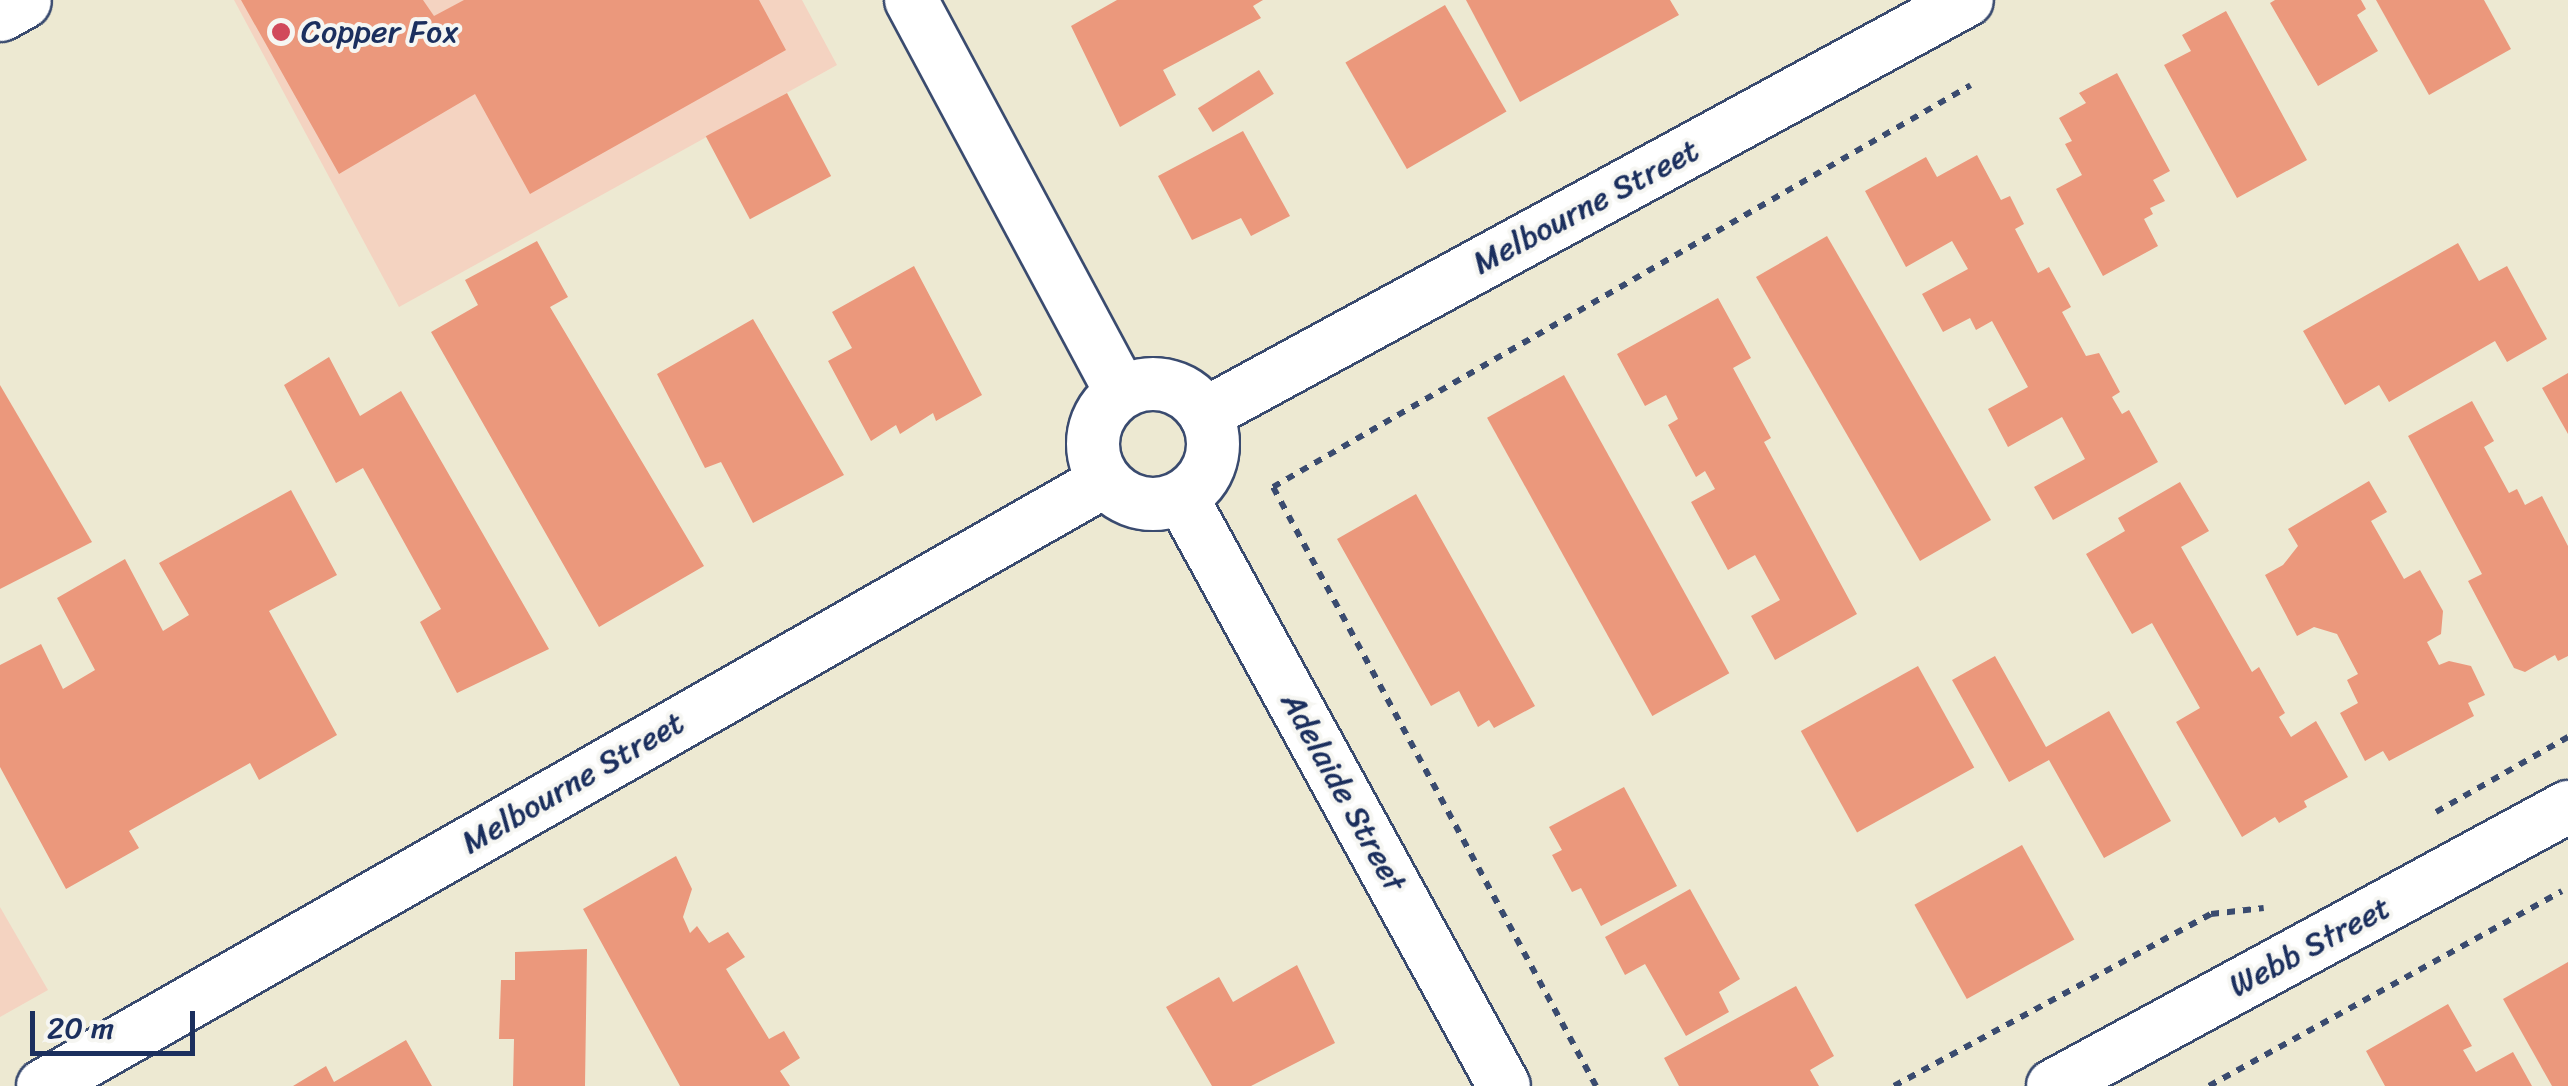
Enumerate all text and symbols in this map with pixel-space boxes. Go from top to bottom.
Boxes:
place label: Copper Fox [301,13,459,51]
marker: Copper Fox [270,21,292,43]
street label: Melbourne Street [1466,131,1706,283]
street label: Adelaide Street [1272,685,1414,899]
street label: Melbourne Street [455,704,691,862]
street label: Webb Street [2223,888,2397,1006]
scale bar [35,991,200,1053]
text: 20 m [47,1001,114,1055]

